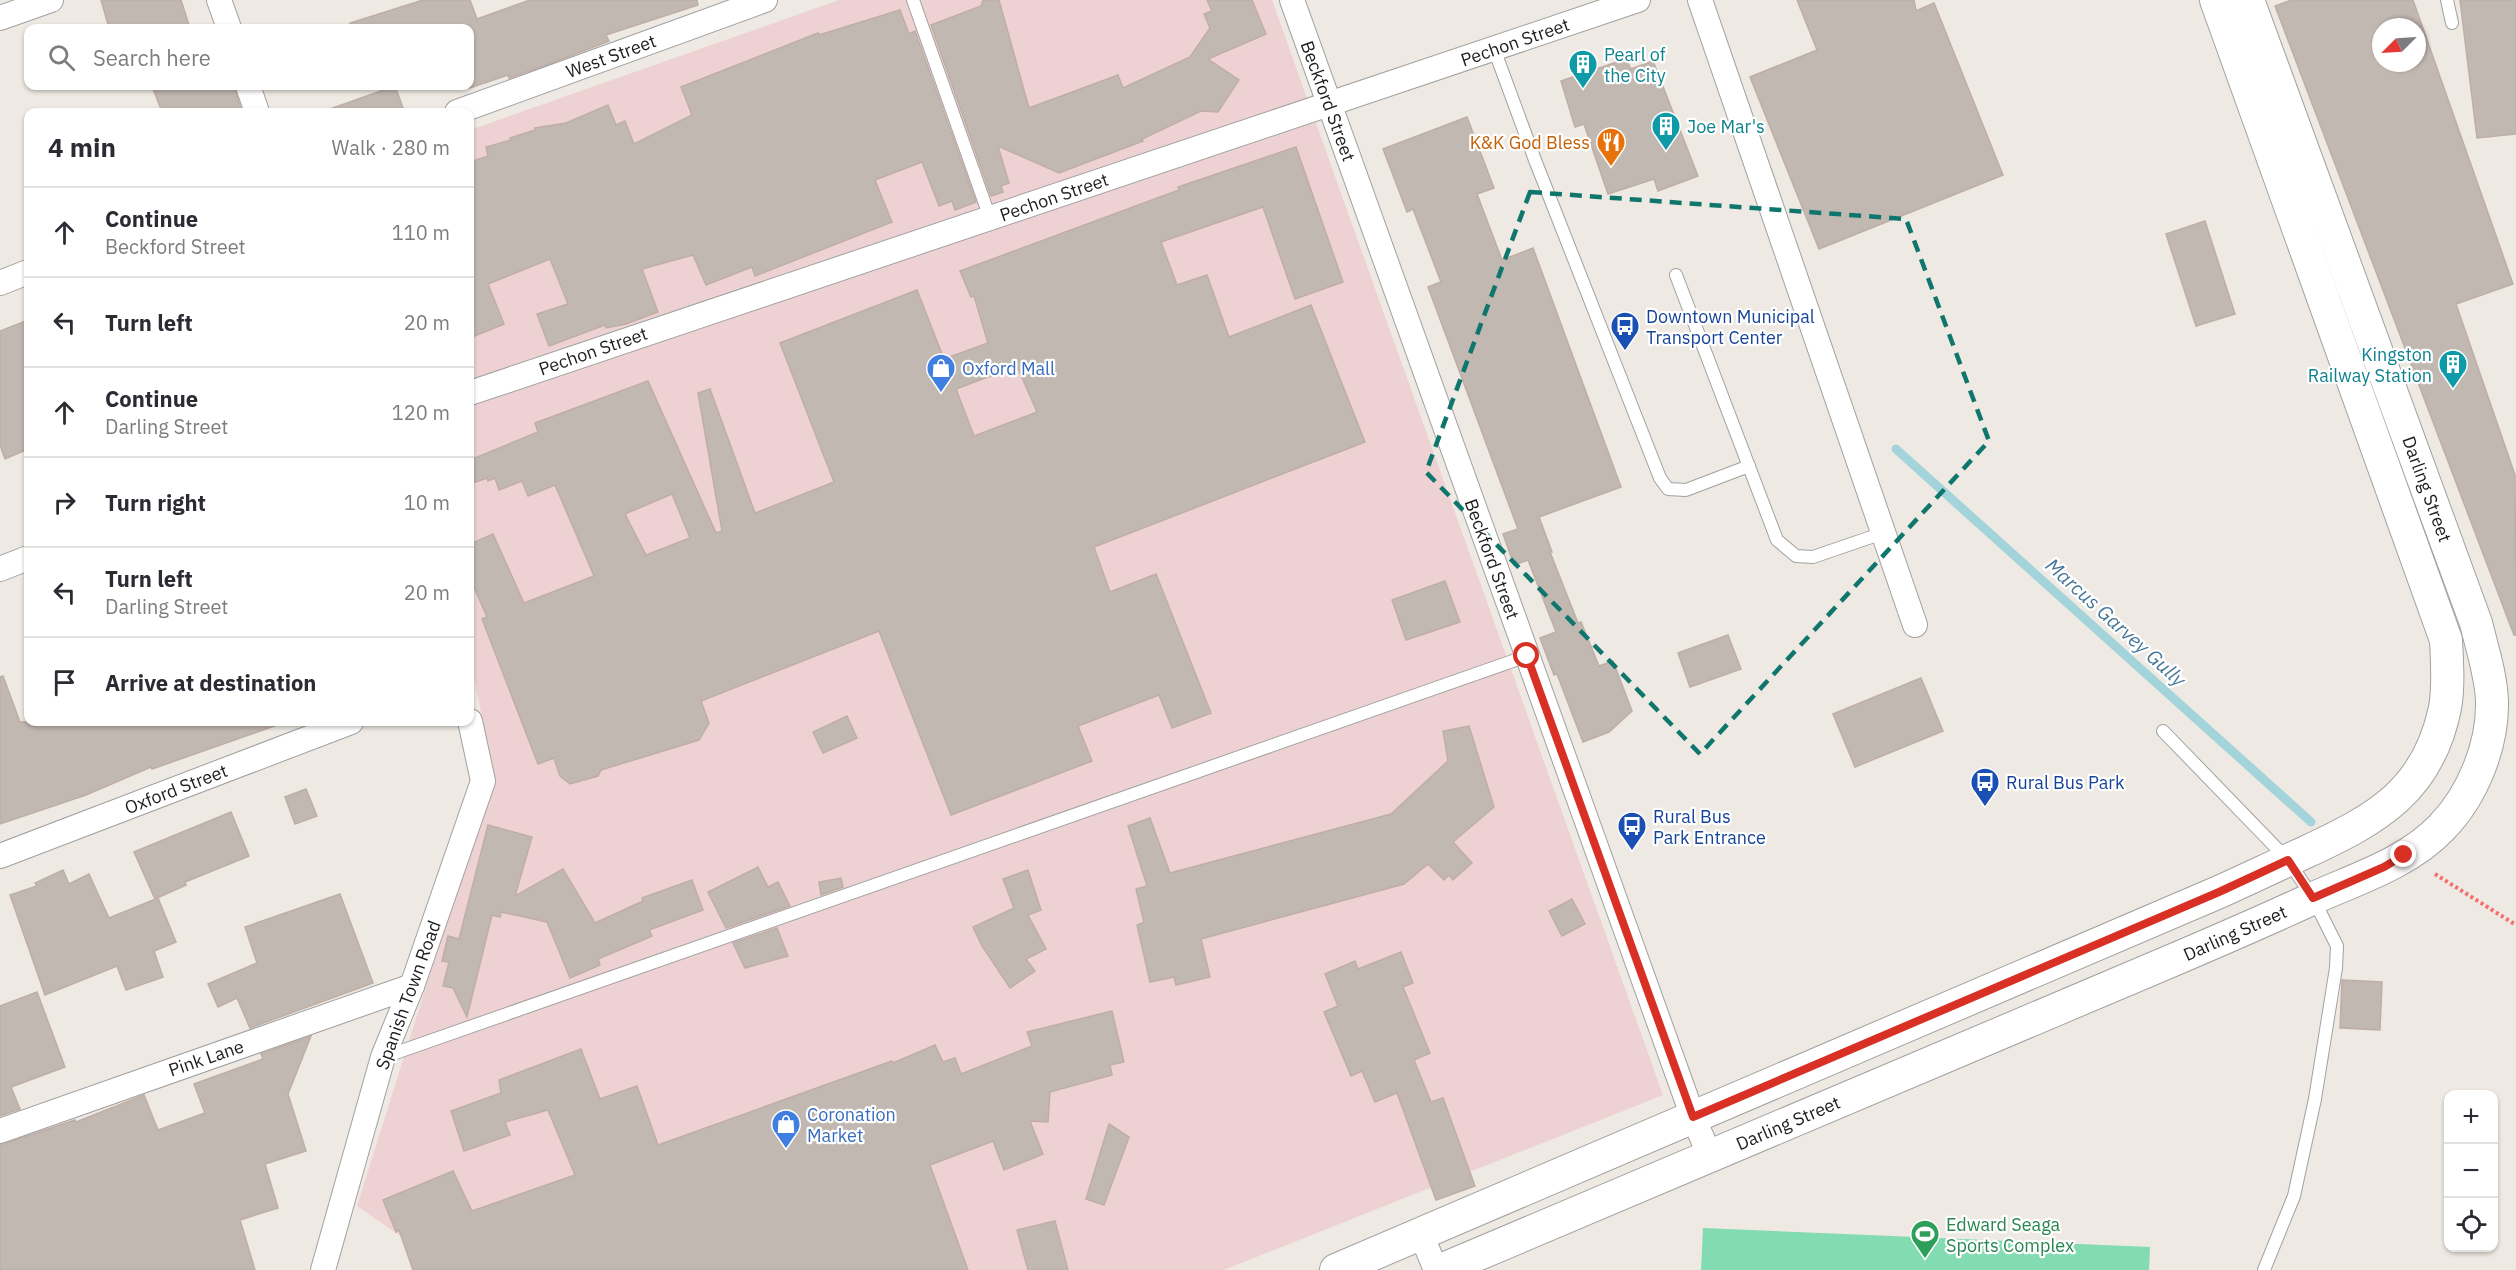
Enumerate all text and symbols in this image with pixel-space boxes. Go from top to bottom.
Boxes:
street label: Pechon Street [1458,13,1572,71]
north arrow [2372,18,2426,72]
search box [24,24,474,90]
street label: West Street [563,29,659,83]
street label: Beckford Street [1296,38,1360,164]
icon: search [45,41,78,74]
text: Search here [93,43,211,72]
place label: Pearl of the City [1604,43,1666,87]
building icon: Pearl of the City [1567,48,1599,90]
building icon: Joe Mar's [1650,110,1682,152]
place label: Joe Mar's [1687,115,1765,138]
restaurant icon: K&K God Bless [1595,126,1627,168]
text: 4 min [48,130,116,164]
place label: K&K God Bless [1470,131,1590,154]
text: Walk · 280 m [332,134,450,161]
street label: Pechon Street [997,168,1111,226]
text: Continue [105,204,198,233]
icon: ahead [48,216,81,249]
text: 110 m [392,219,450,246]
text: Beckford Street [105,233,246,260]
place label: Downtown Municipal Transport Center [1646,305,1815,349]
icon: left [48,306,81,339]
text: Turn left [105,308,193,337]
text: 20 m [404,309,450,336]
bus stop icon: Downtown Municipal Transport Center [1609,310,1641,352]
street label: Pechon Street [536,322,650,380]
place label: Kingston Railway Station [2308,343,2432,387]
building icon: Kingston Railway Station [2437,348,2469,390]
shop icon: Oxford Mall [925,352,957,394]
place label: Oxford Mall [962,357,1055,380]
text: Continue [105,384,198,413]
icon: ahead [48,396,81,429]
text: 120 m [392,399,450,426]
text: Darling Street [105,413,228,440]
street label: Darling Street [2397,433,2457,545]
icon: right [48,486,81,519]
text: Turn right [105,488,206,517]
text: 10 m [404,489,450,516]
street label: Beckford Street [1460,496,1524,622]
water label: Marcus Garvey Gully [2040,552,2193,693]
text: Turn left [105,564,193,593]
icon: left [48,576,81,609]
text: 20 m [404,579,450,606]
text: Darling Street [105,593,228,620]
route start [1513,642,1539,668]
icon: arrive [48,666,81,699]
text: Arrive at destination [105,668,316,697]
street label: Oxford Street [121,759,231,819]
bus stop icon: Rural Bus Park [1969,766,2001,808]
place label: Rural Bus Park [2006,771,2125,794]
place label: Rural Bus Park Entrance [1653,805,1766,849]
bus stop icon: Rural Bus Park Entrance [1616,810,1648,852]
route end [2390,841,2416,867]
street label: Darling Street [2180,900,2290,966]
street label: Spanish Town Road [370,917,446,1073]
street label: Pink Lane [165,1034,247,1082]
map controls [2444,1090,2498,1252]
button: + [2444,1090,2498,1144]
street label: Darling Street [1732,1091,1844,1155]
place label: Coronation Market [807,1103,896,1147]
shop icon: Coronation Market [770,1108,802,1150]
button: − [2444,1144,2498,1198]
button: locate [2444,1198,2498,1252]
place label: Edward Seaga Sports Complex [1946,1213,2074,1257]
sports icon: Edward Seaga Sports Complex [1909,1218,1941,1260]

